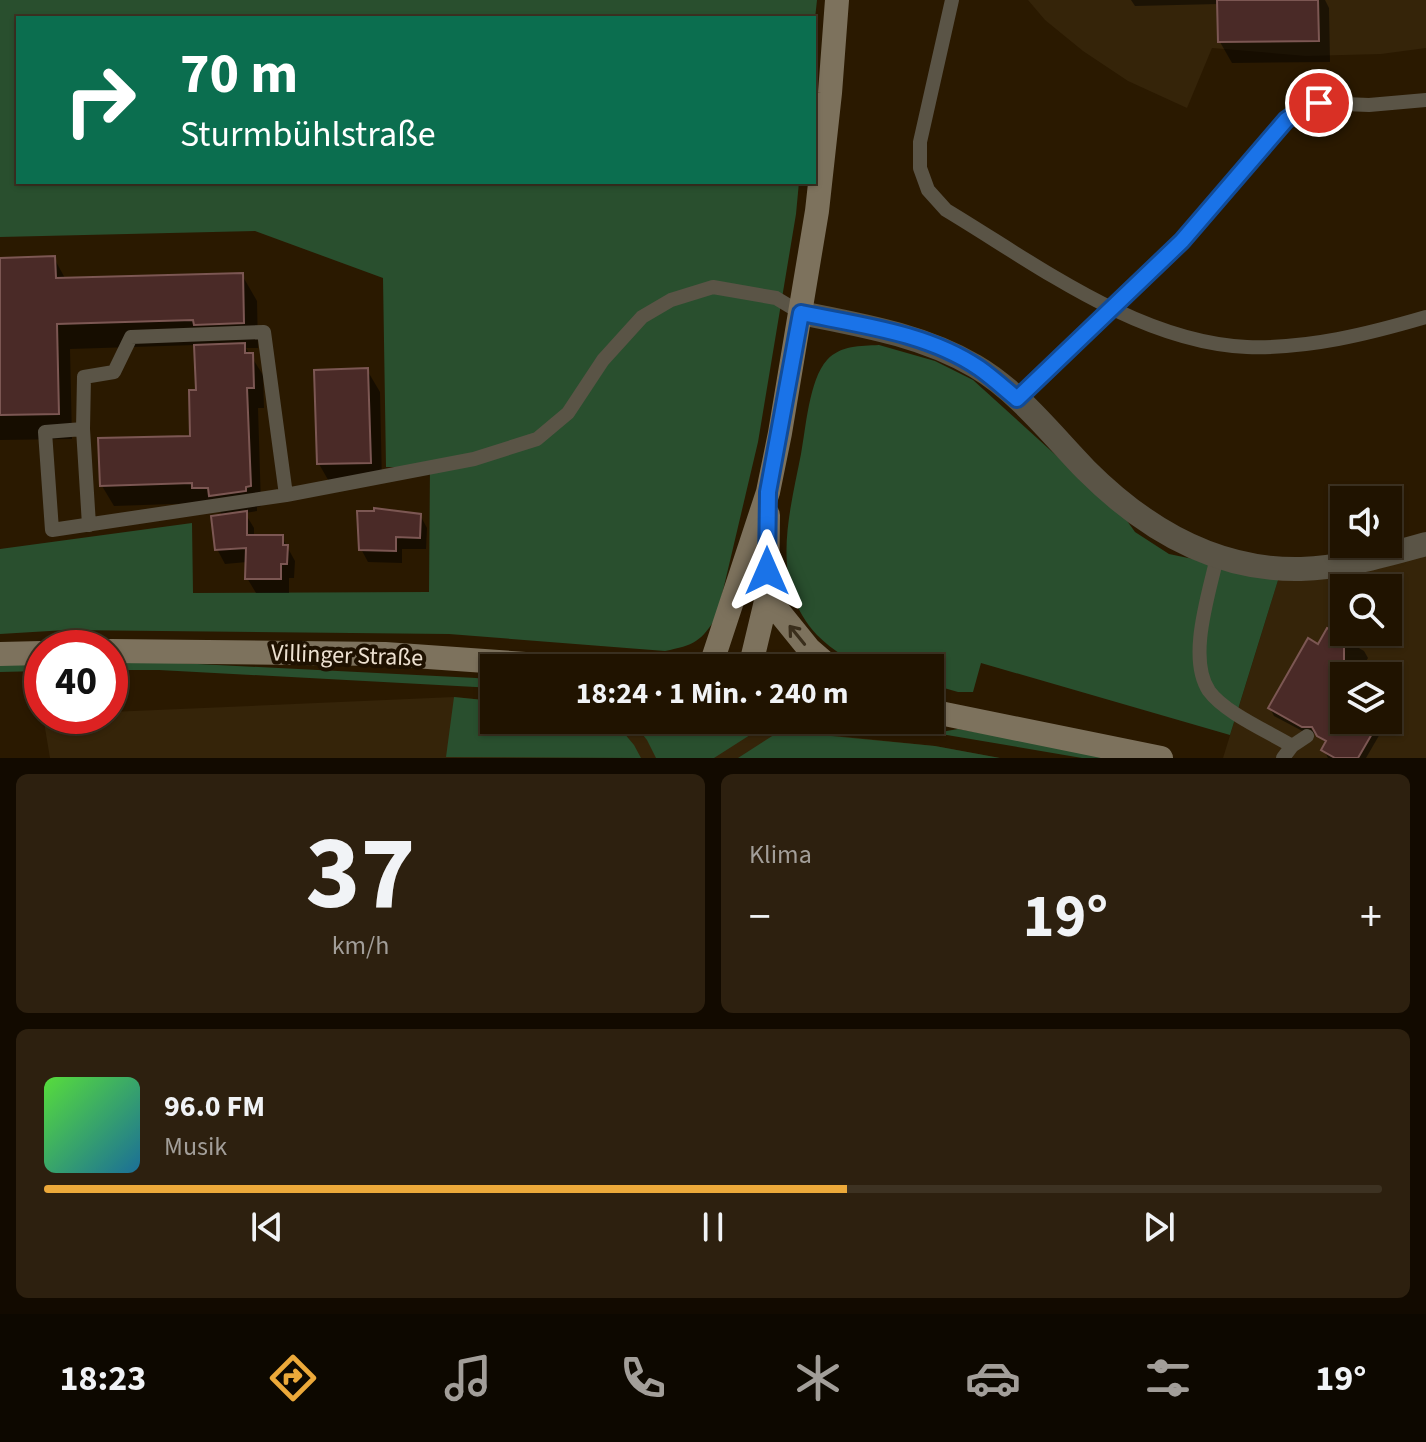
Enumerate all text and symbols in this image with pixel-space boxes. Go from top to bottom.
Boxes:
text: 70 m [180,35,298,114]
icon: right [48,48,152,152]
pin [1285,69,1353,137]
icon: arrive [1297,81,1341,125]
text: Sturmbühlstraße [180,109,436,160]
map controls [1330,486,1402,734]
button: sound [1330,486,1402,558]
position arrow [725,529,809,613]
button: search [1330,574,1402,646]
one-way arrow [788,625,806,646]
speed limit sign: 40 [24,630,128,734]
street label: Villinger Straße [270,635,424,676]
button: layers [1330,662,1402,734]
text: 18:24 · 1 Min. · 240 m [576,672,848,715]
text: 37 [306,801,415,949]
text: Klima [749,836,812,873]
text: 19° [1023,875,1108,960]
text: − [749,886,771,949]
text: + [1360,886,1382,949]
text: km/h [332,927,389,964]
text: 96.0 FM [164,1085,265,1128]
text: Musik [164,1128,227,1165]
icon: previous [245,1205,289,1249]
icon: pause [691,1205,735,1249]
icon: next [1137,1205,1181,1249]
icon: directions [265,1350,321,1406]
icon: music [440,1350,496,1406]
icon: phone [615,1350,671,1406]
icon: climate [790,1350,846,1406]
icon: car [965,1350,1021,1406]
icon: filters [1140,1350,1196,1406]
text: 18:23 [60,1353,146,1404]
text: 19° [1315,1353,1367,1404]

